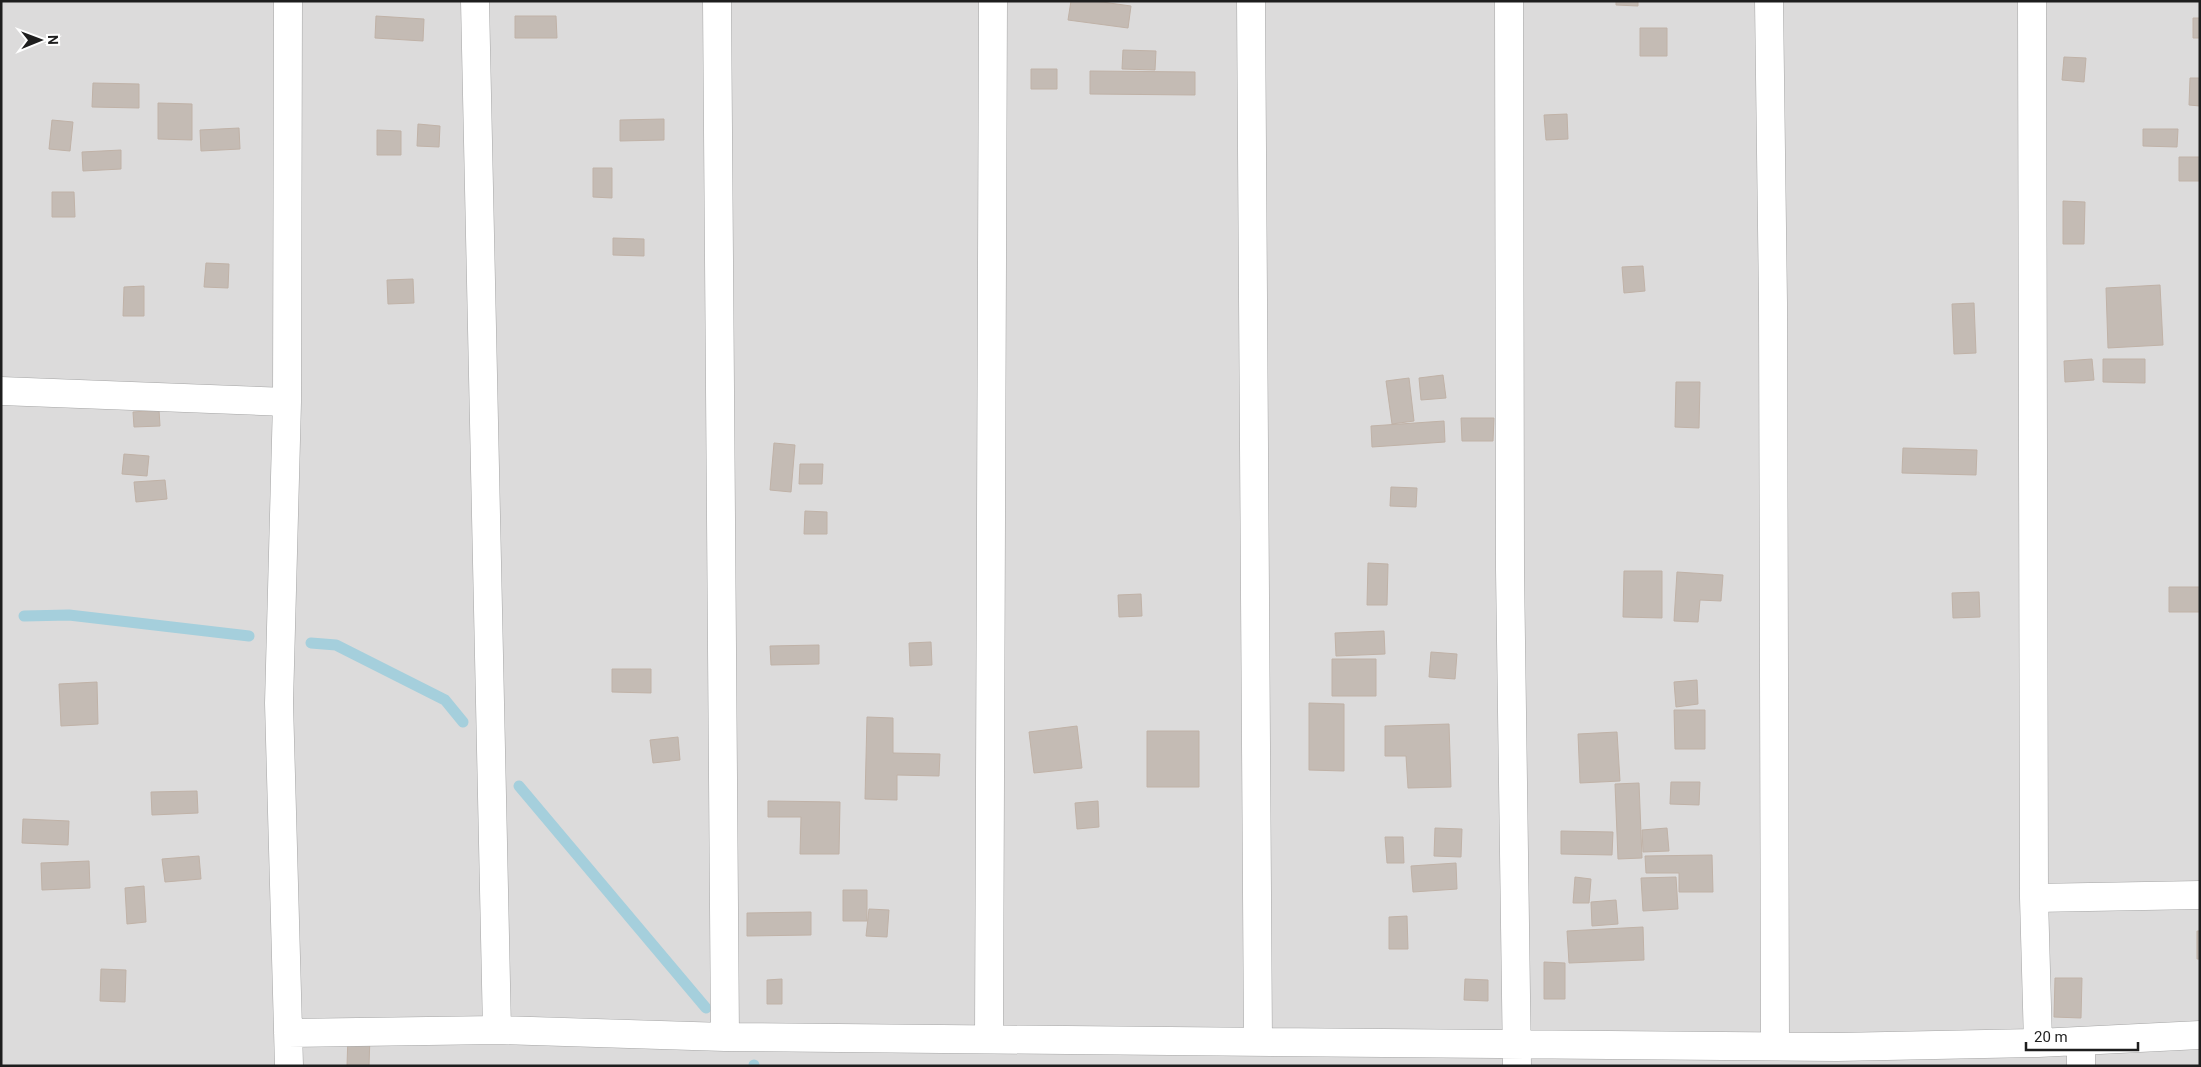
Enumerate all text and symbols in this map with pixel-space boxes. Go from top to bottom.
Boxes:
north arrow [15,15,65,65]
text: N [45,35,61,45]
scale bar [2026,1020,2138,1052]
text: 20 m [2034,1028,2068,1046]

